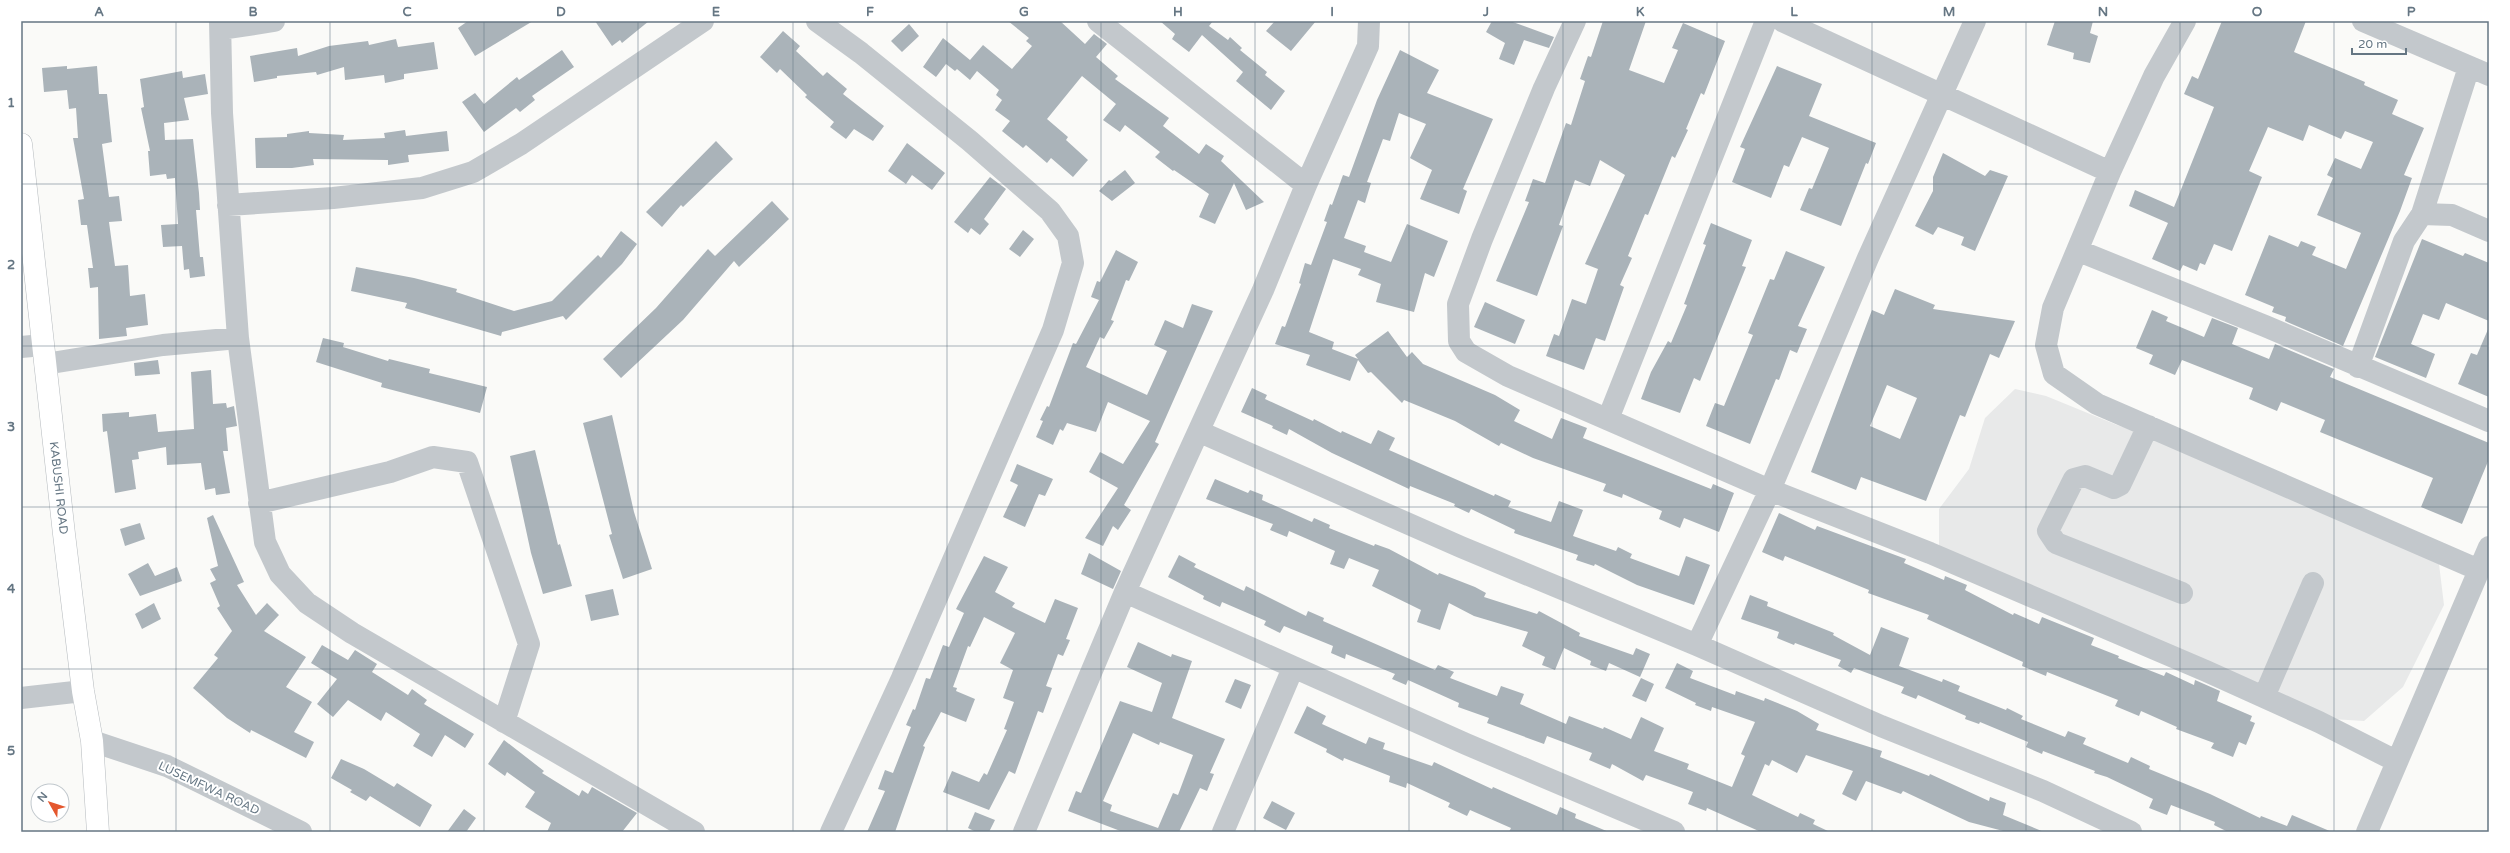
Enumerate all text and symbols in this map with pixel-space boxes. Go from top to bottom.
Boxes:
text: A [94,4,104,20]
text: B [248,4,258,20]
text: C [402,4,412,20]
text: D [556,4,566,20]
text: E [712,4,720,20]
text: F [866,4,874,20]
text: G [1019,4,1029,20]
text: H [1173,4,1183,20]
text: I [1330,4,1334,20]
text: J [1482,4,1489,20]
text: K [1636,4,1645,20]
text: L [1790,4,1798,20]
text: M [1943,4,1955,20]
text: N [2098,4,2108,20]
text: O [2252,4,2263,20]
text: P [2407,4,2416,20]
scale bar [2352,30,2406,56]
text: 20 m [2358,37,2387,51]
text: 1 [7,95,15,111]
text: 2 [7,257,15,273]
text: 3 [7,419,15,435]
street label: KABUSHI ROAD [47,441,71,535]
text: 4 [7,581,16,597]
text: 5 [7,743,15,759]
street label: LUSEMFWA ROAD [156,758,262,818]
north arrow [30,783,70,823]
text: N [35,789,50,805]

